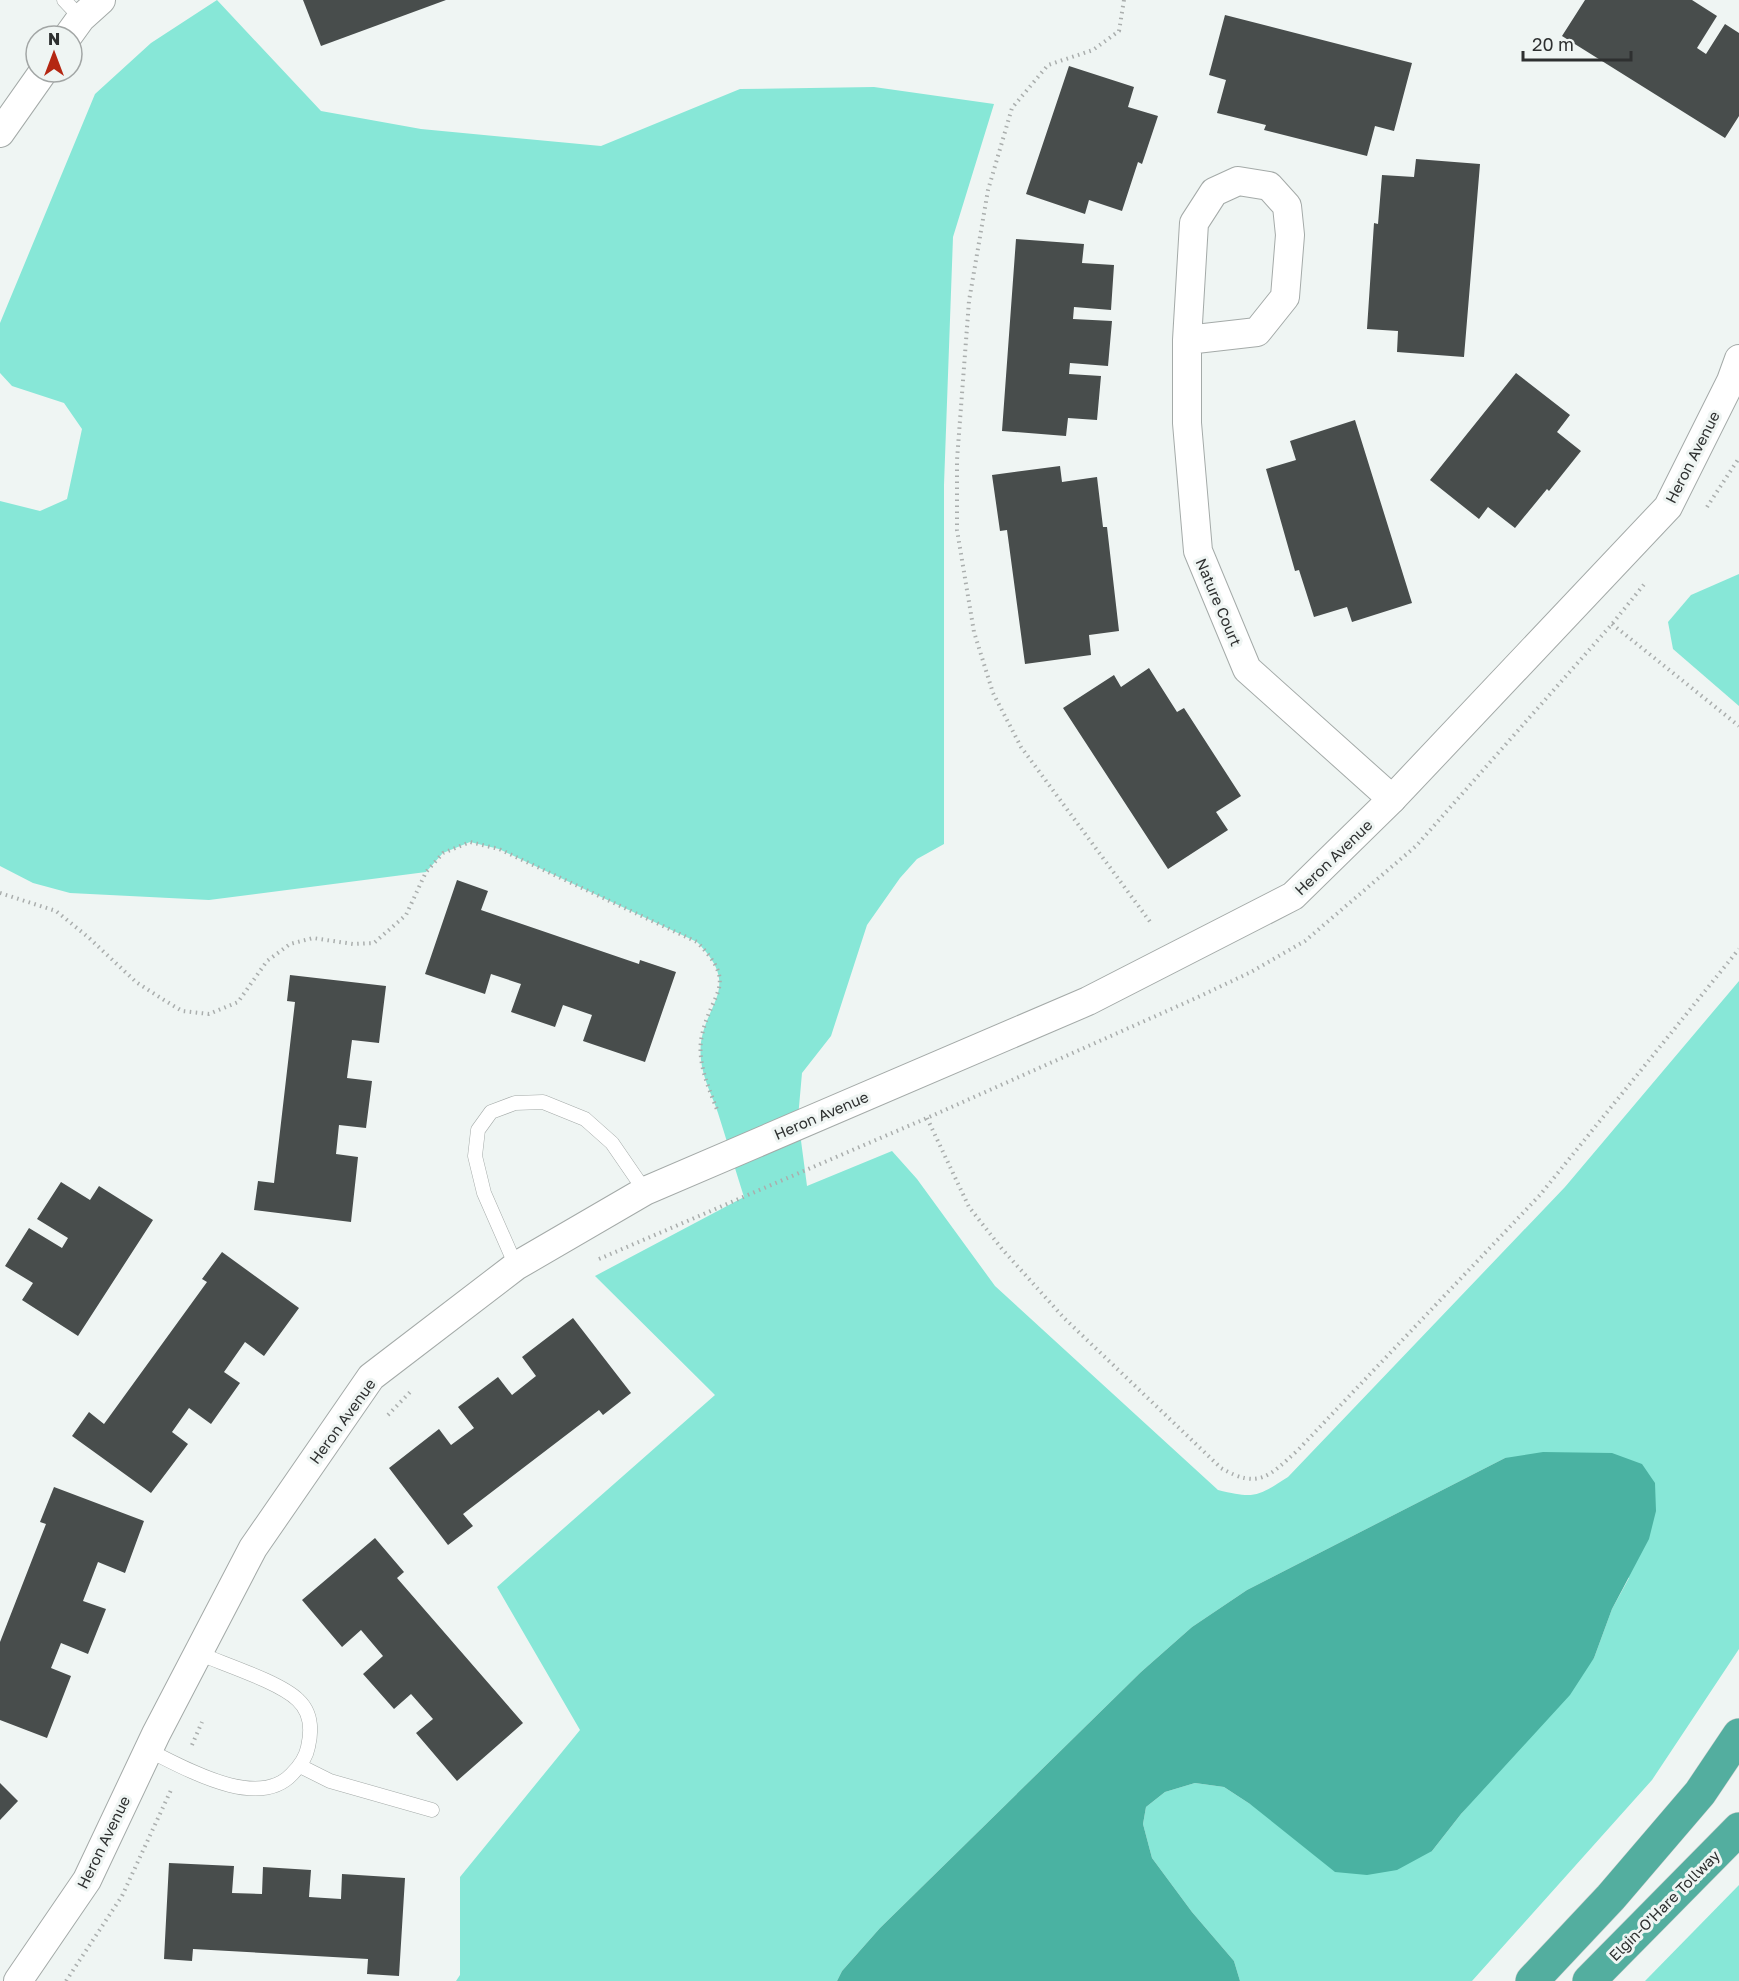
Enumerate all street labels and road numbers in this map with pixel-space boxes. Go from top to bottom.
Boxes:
street label: Heron Avenue [1661,408,1723,506]
street label: Nature Court [1192,556,1246,648]
street label: Heron Avenue [1291,815,1376,898]
street label: Heron Avenue [771,1087,871,1143]
street label: Heron Avenue [305,1375,379,1467]
street label: Heron Avenue [73,1793,133,1891]
street label: Elgin-O'Hare Tollway [1605,1845,1724,1964]

